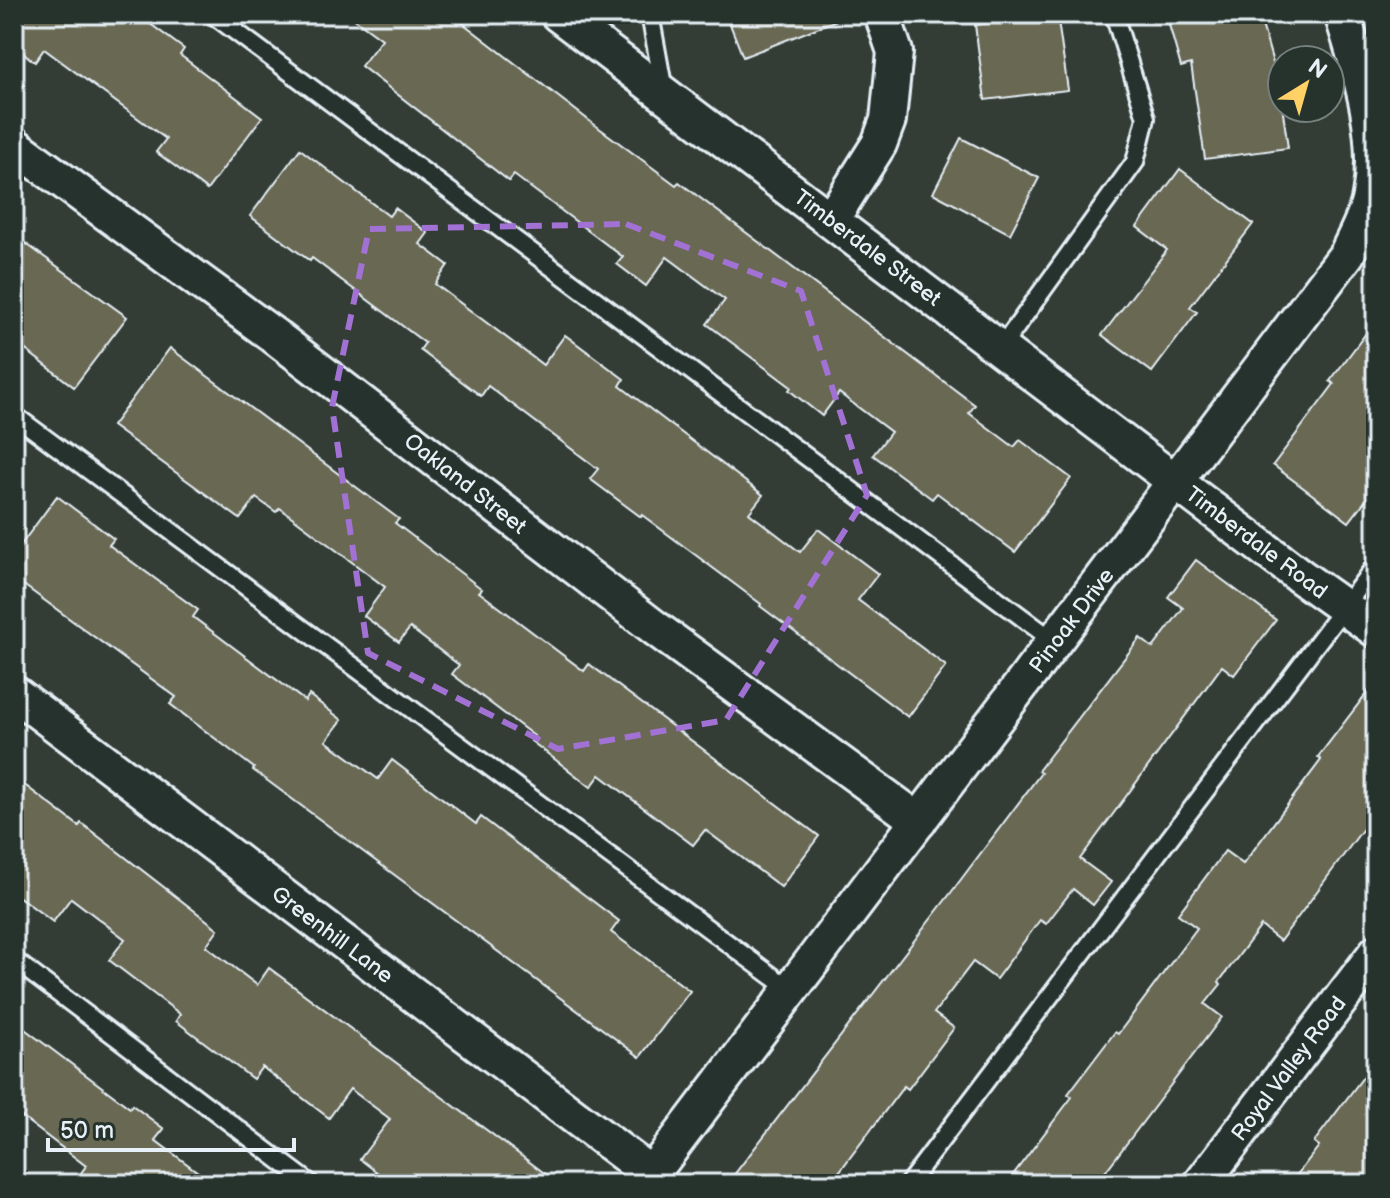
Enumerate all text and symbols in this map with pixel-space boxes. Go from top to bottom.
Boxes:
north arrow [1266,44,1346,124]
text: N [1302,53,1332,85]
street label: Timberdale Street [788,184,946,313]
street label: Oakland Street [399,428,532,540]
street label: Timberdale Road [1180,481,1332,605]
street label: Pinoak Drive [1024,563,1121,679]
street label: Greenhill Lane [266,881,398,990]
street label: Royal Valley Road [1226,991,1352,1147]
scale bar [48,1102,294,1152]
text: 50 m [60,1116,114,1145]

